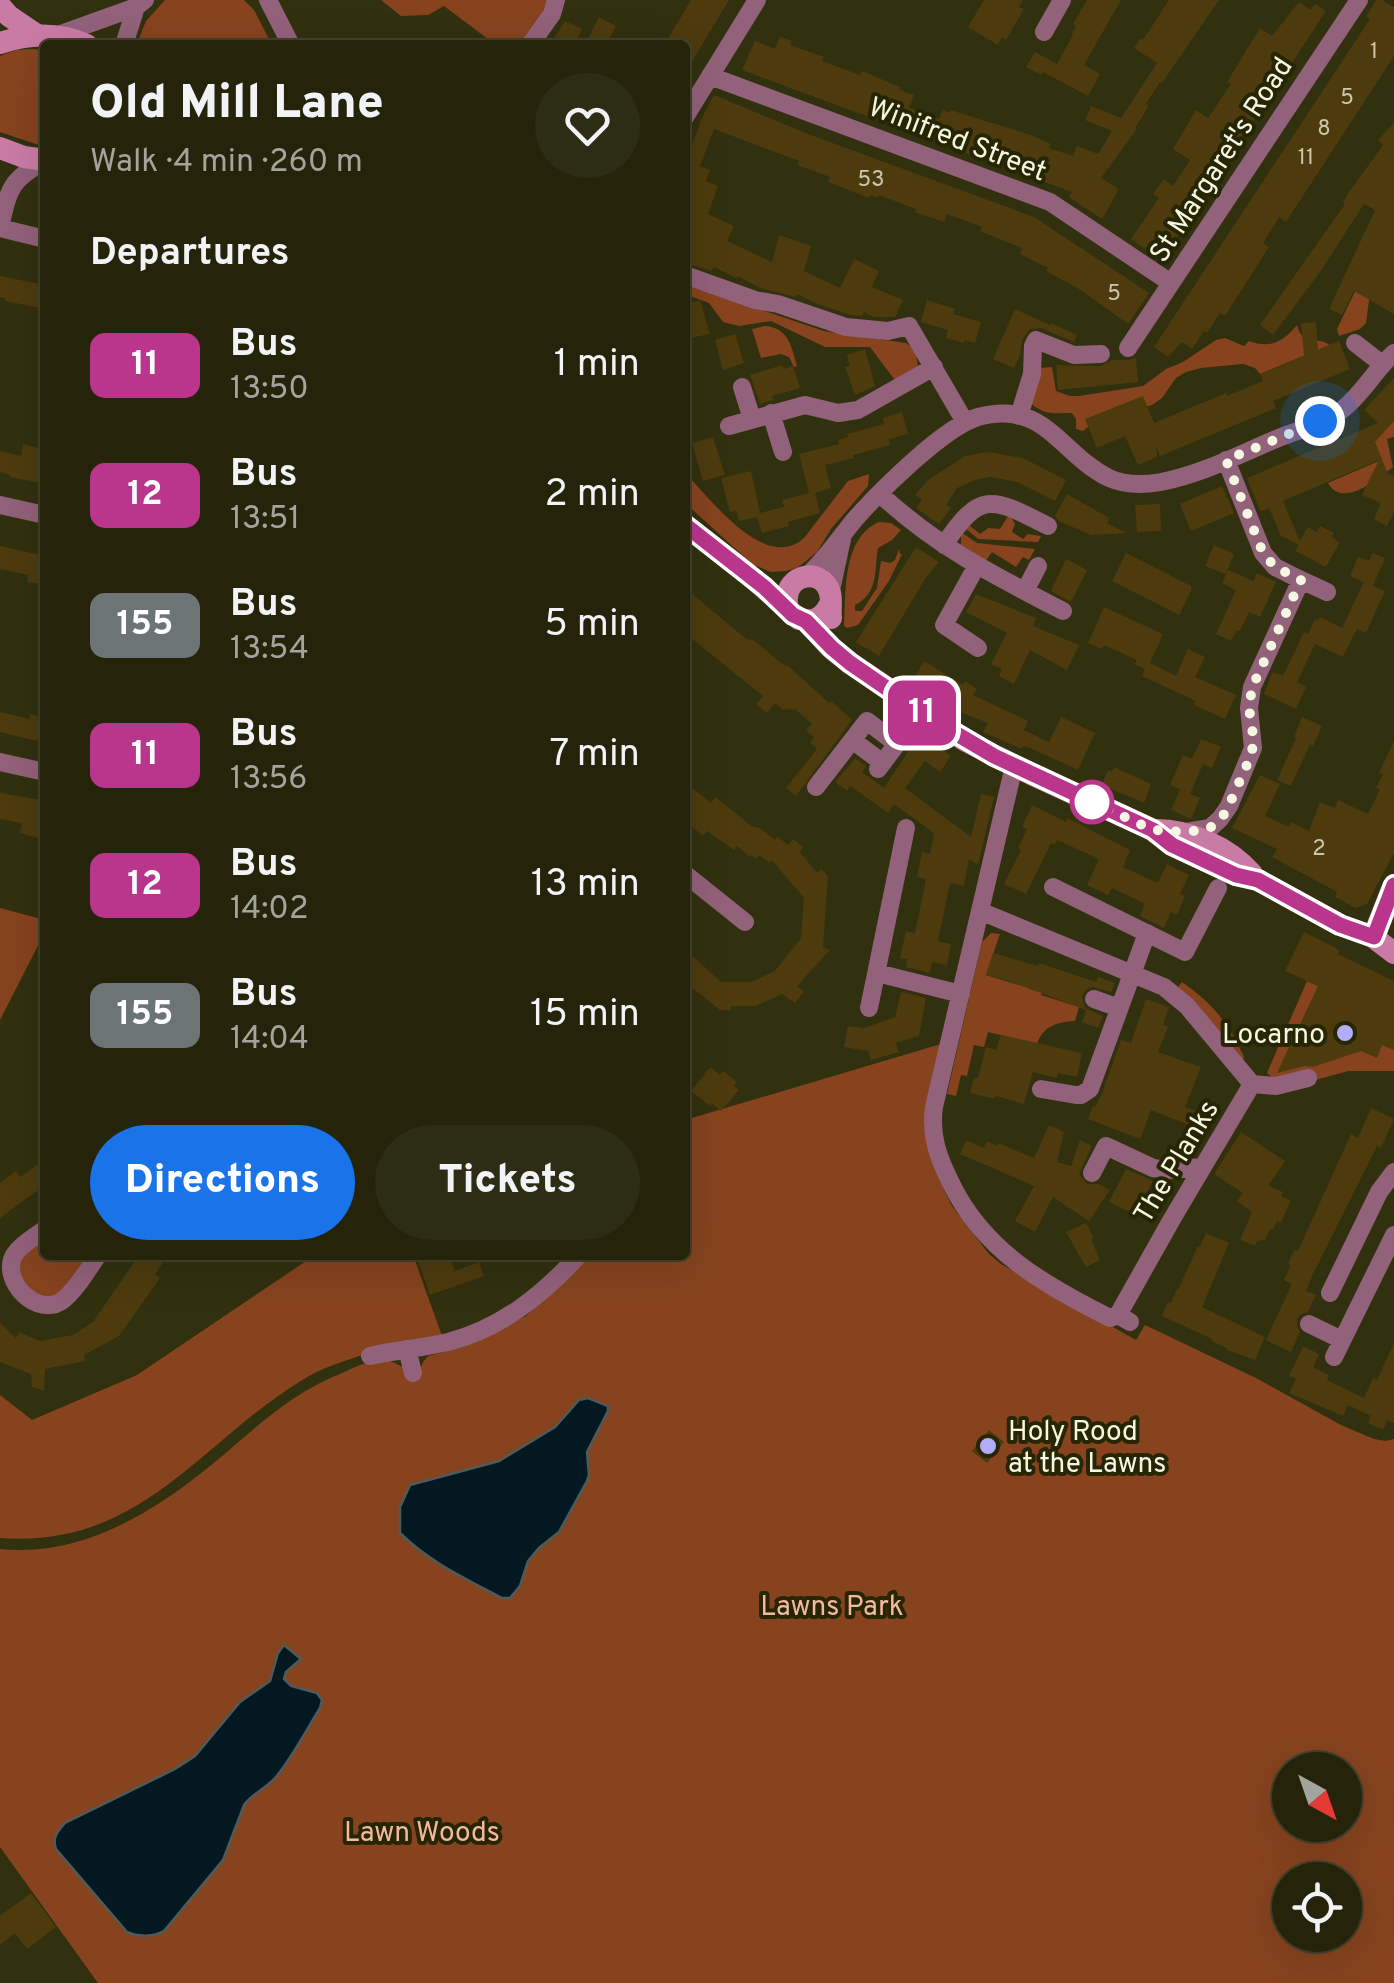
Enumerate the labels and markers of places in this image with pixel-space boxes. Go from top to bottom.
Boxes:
unlabelled marker [1071,781,1113,823]
place label: Locarno [1222,1018,1325,1054]
marker: Locarno [1334,1022,1356,1044]
place label: Holy Rood at the Lawns [1008,1415,1166,1483]
marker: Holy Rood at the Lawns [977,1435,999,1457]

